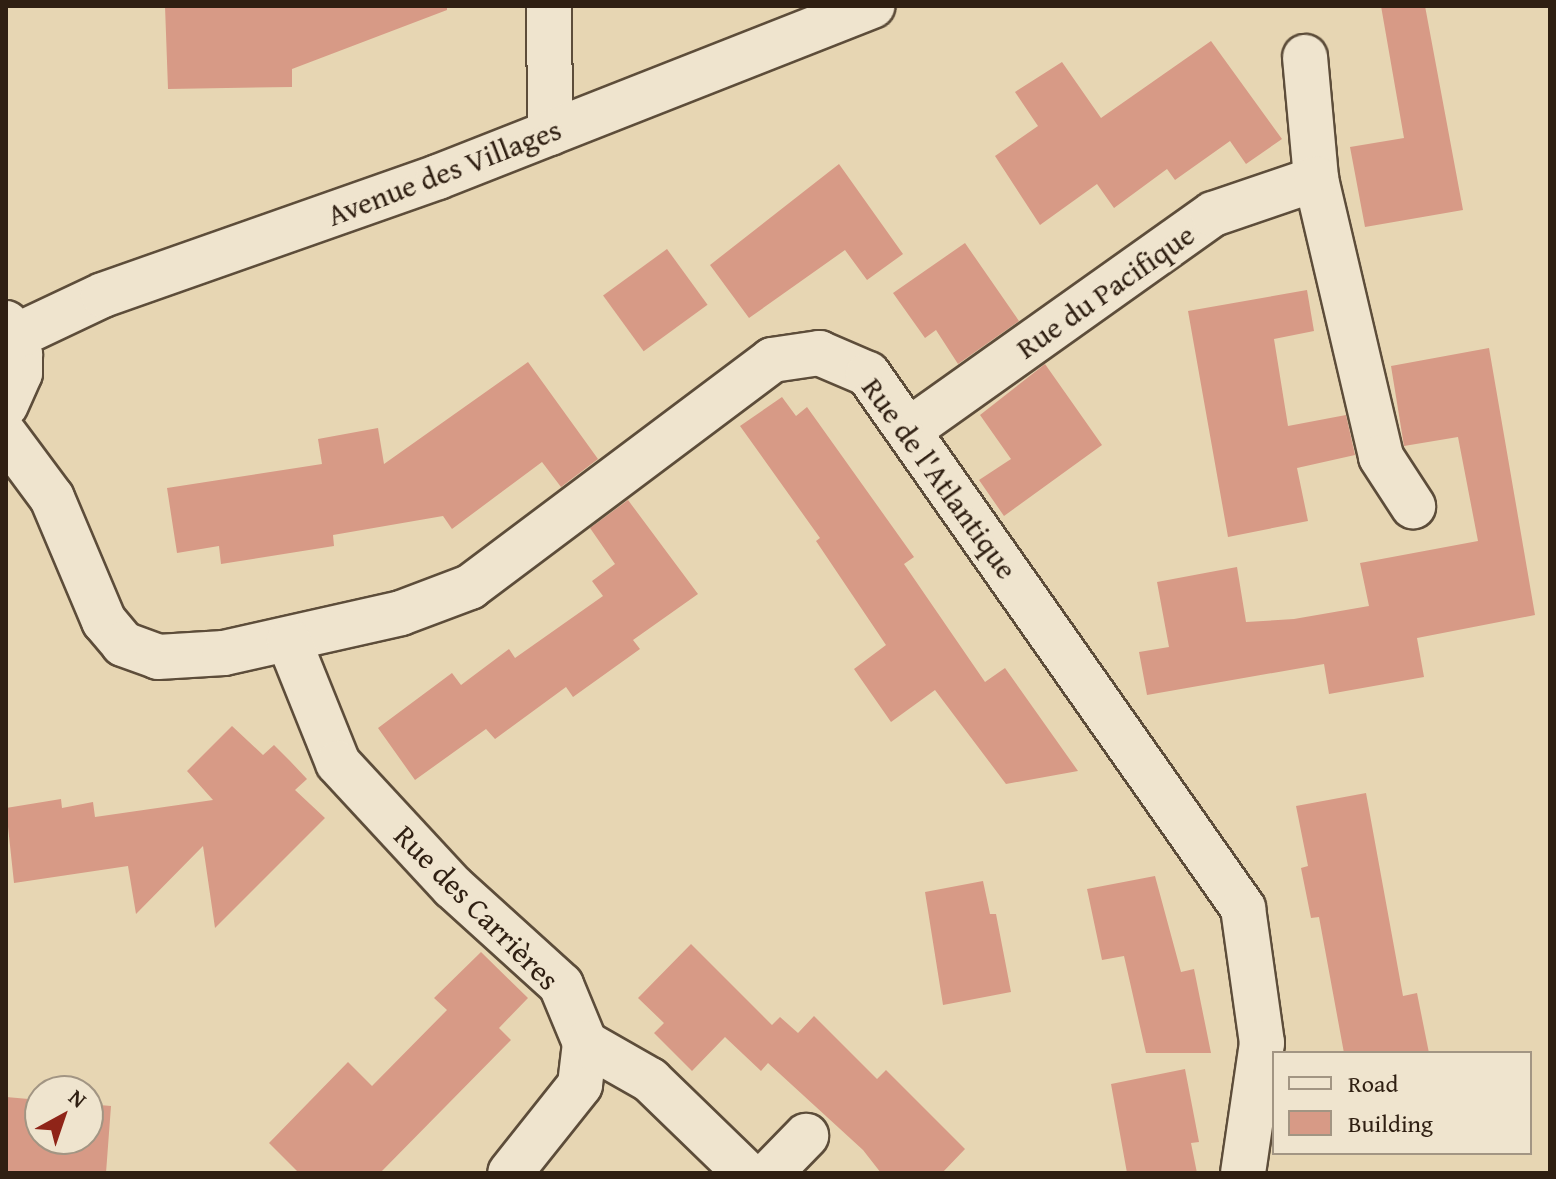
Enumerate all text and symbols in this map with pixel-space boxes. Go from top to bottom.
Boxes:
street label: Avenue des Villages [322,111,566,233]
street label: Rue du Pacifique [1009,216,1201,366]
street label: Rue de l'Atlantique [855,370,1025,586]
street label: Rue des Carrières [387,817,567,997]
legend [1272,1051,1532,1155]
text: Road [1348,1066,1398,1101]
north arrow [24,1075,104,1155]
text: N [62,1081,94,1115]
text: Building [1348,1106,1433,1141]

